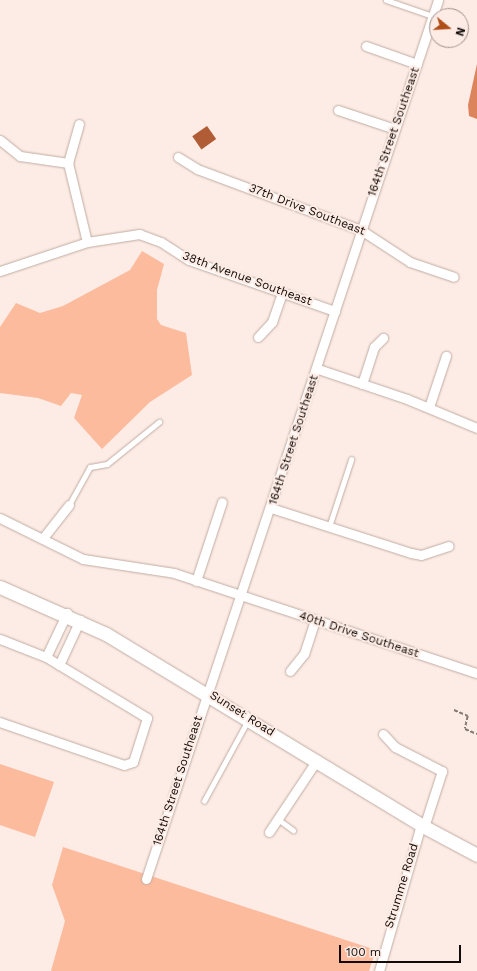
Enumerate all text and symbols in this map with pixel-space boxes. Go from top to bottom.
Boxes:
north arrow [429,8,469,48]
text: N [452,26,467,37]
street label: 164th Street Southeast [365,65,423,199]
street label: 37th Drive Southeast [247,181,367,239]
street label: 38th Avenue Southeast [180,249,314,309]
street label: 164th Street Southeast [266,373,322,507]
street label: 40th Drive Southeast [297,609,421,661]
street label: Sunset Road [207,688,277,740]
street label: 164th Street Southeast [150,714,206,848]
street label: Strumme Road [382,842,422,930]
scale bar [341,937,463,963]
text: 100 m [346,945,381,959]

